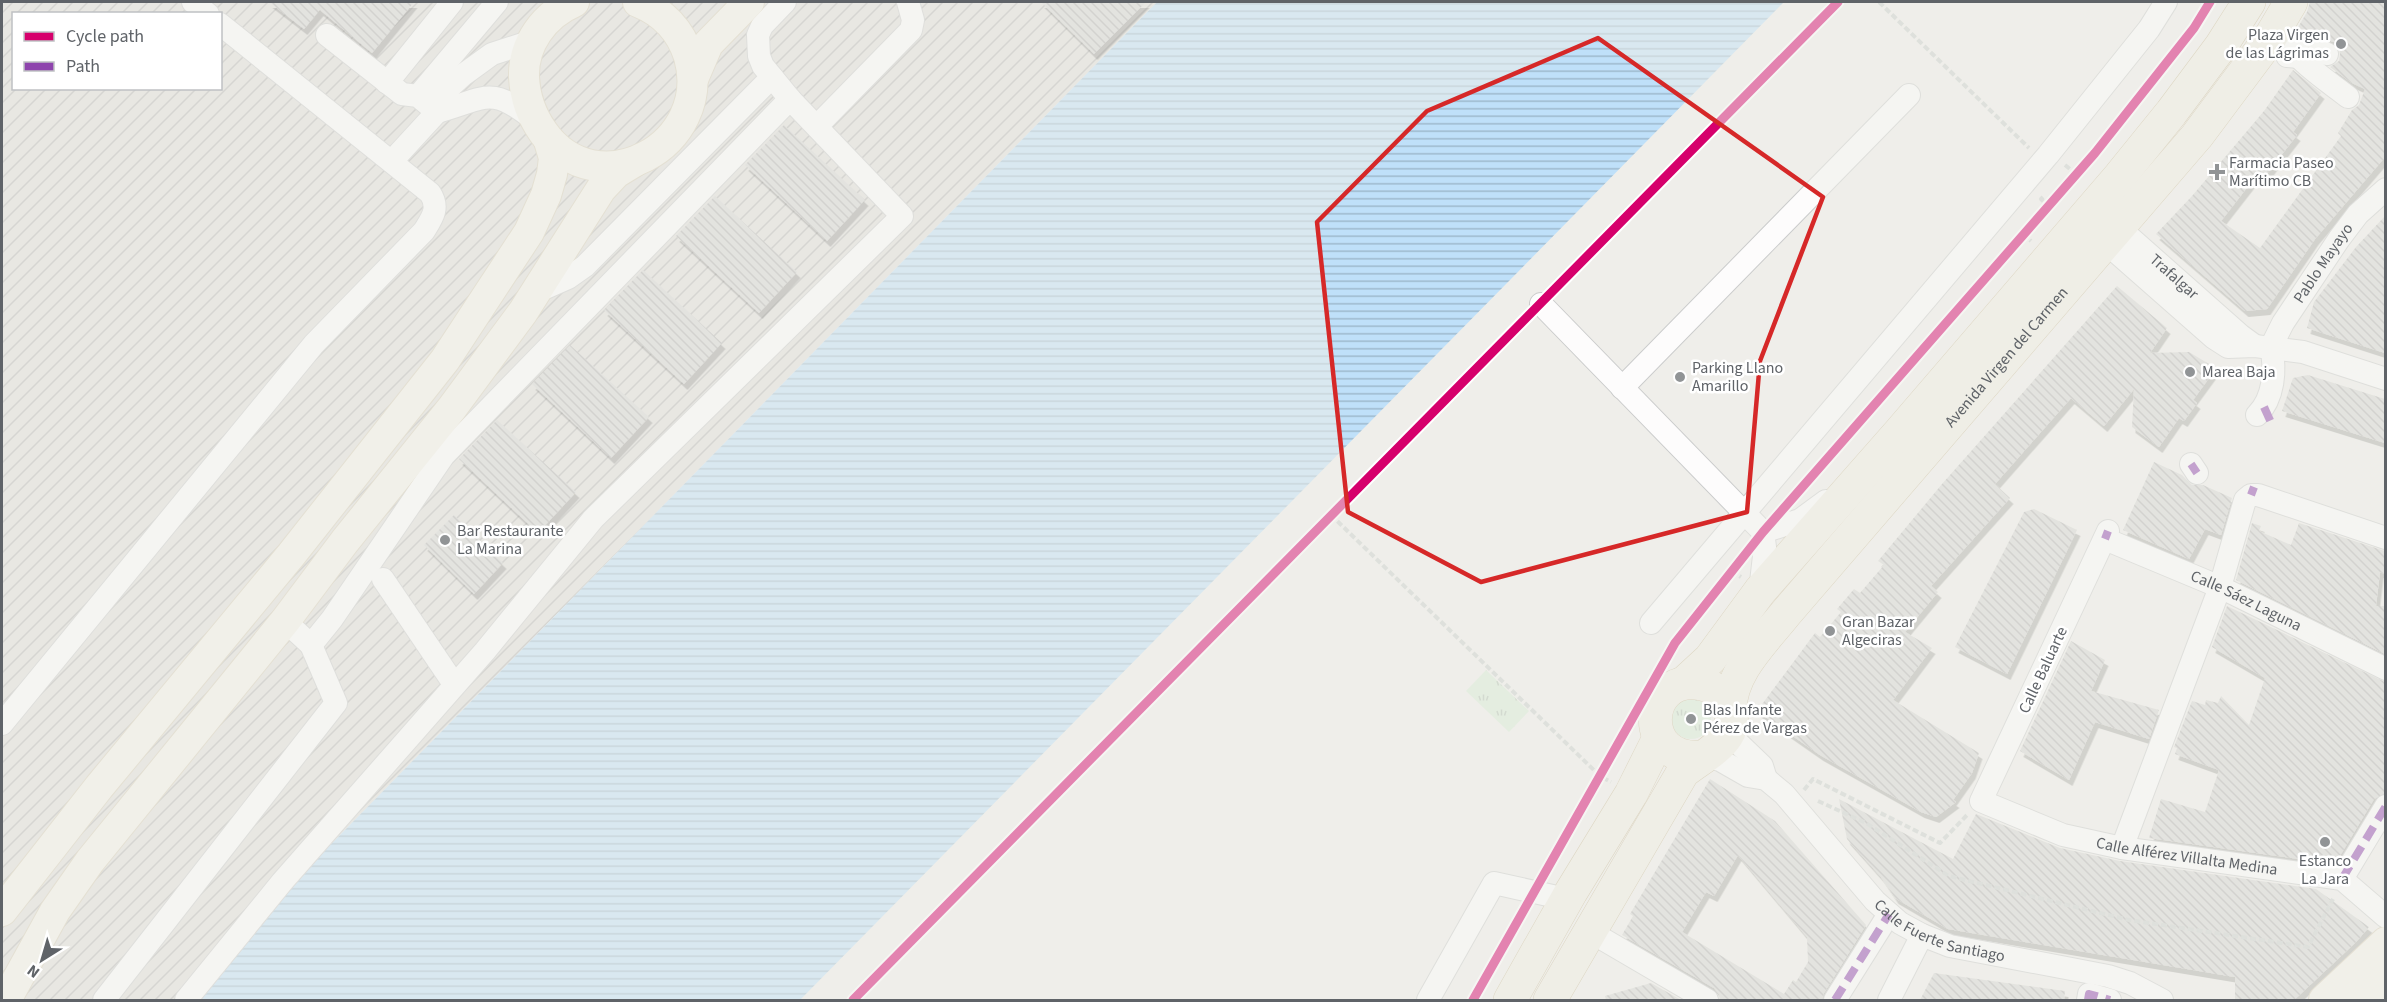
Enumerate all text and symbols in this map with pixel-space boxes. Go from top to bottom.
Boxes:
legend [12,12,222,90]
text: Cycle path [66,24,144,49]
place label: Plaza Virgen de las Lágrimas [2226,24,2329,64]
marker: Plaza Virgen de las Lágrimas [2334,37,2348,51]
text: Path [66,54,100,79]
place label: Farmacia Paseo Marítimo CB [2229,152,2334,192]
marker: Farmacia Paseo Marítimo CB [2210,165,2224,179]
street label: Pablo Mayayo [2288,218,2358,307]
street label: Trafalgar [2145,249,2204,305]
street label: Avenida Virgen del Carmen [1940,282,2073,432]
place label: Parking Llano Amarillo [1692,357,1783,397]
place label: Marea Baja [2202,361,2276,383]
marker: Marea Baja [2183,365,2197,379]
marker: Parking Llano Amarillo [1673,370,1687,384]
place label: Bar Restaurante La Marina [457,520,564,560]
marker: Bar Restaurante La Marina [438,533,452,547]
street label: Calle Sáez Laguna [2187,565,2305,637]
place label: Gran Bazar Algeciras [1842,611,1915,651]
street label: Calle Baluarte [2013,623,2073,717]
marker: Gran Bazar Algeciras [1823,624,1837,638]
place label: Blas Infante Pérez de Vargas [1703,699,1807,739]
marker: Blas Infante Pérez de Vargas [1684,712,1698,726]
street label: Calle Alférez Villalta Medina [2094,832,2279,881]
marker: Estanco La Jara [2318,835,2332,849]
place label: Estanco La Jara [2299,850,2351,890]
street label: Calle Fuerte Santiago [1869,894,2007,967]
north arrow [12,930,72,990]
text: N [23,959,44,983]

